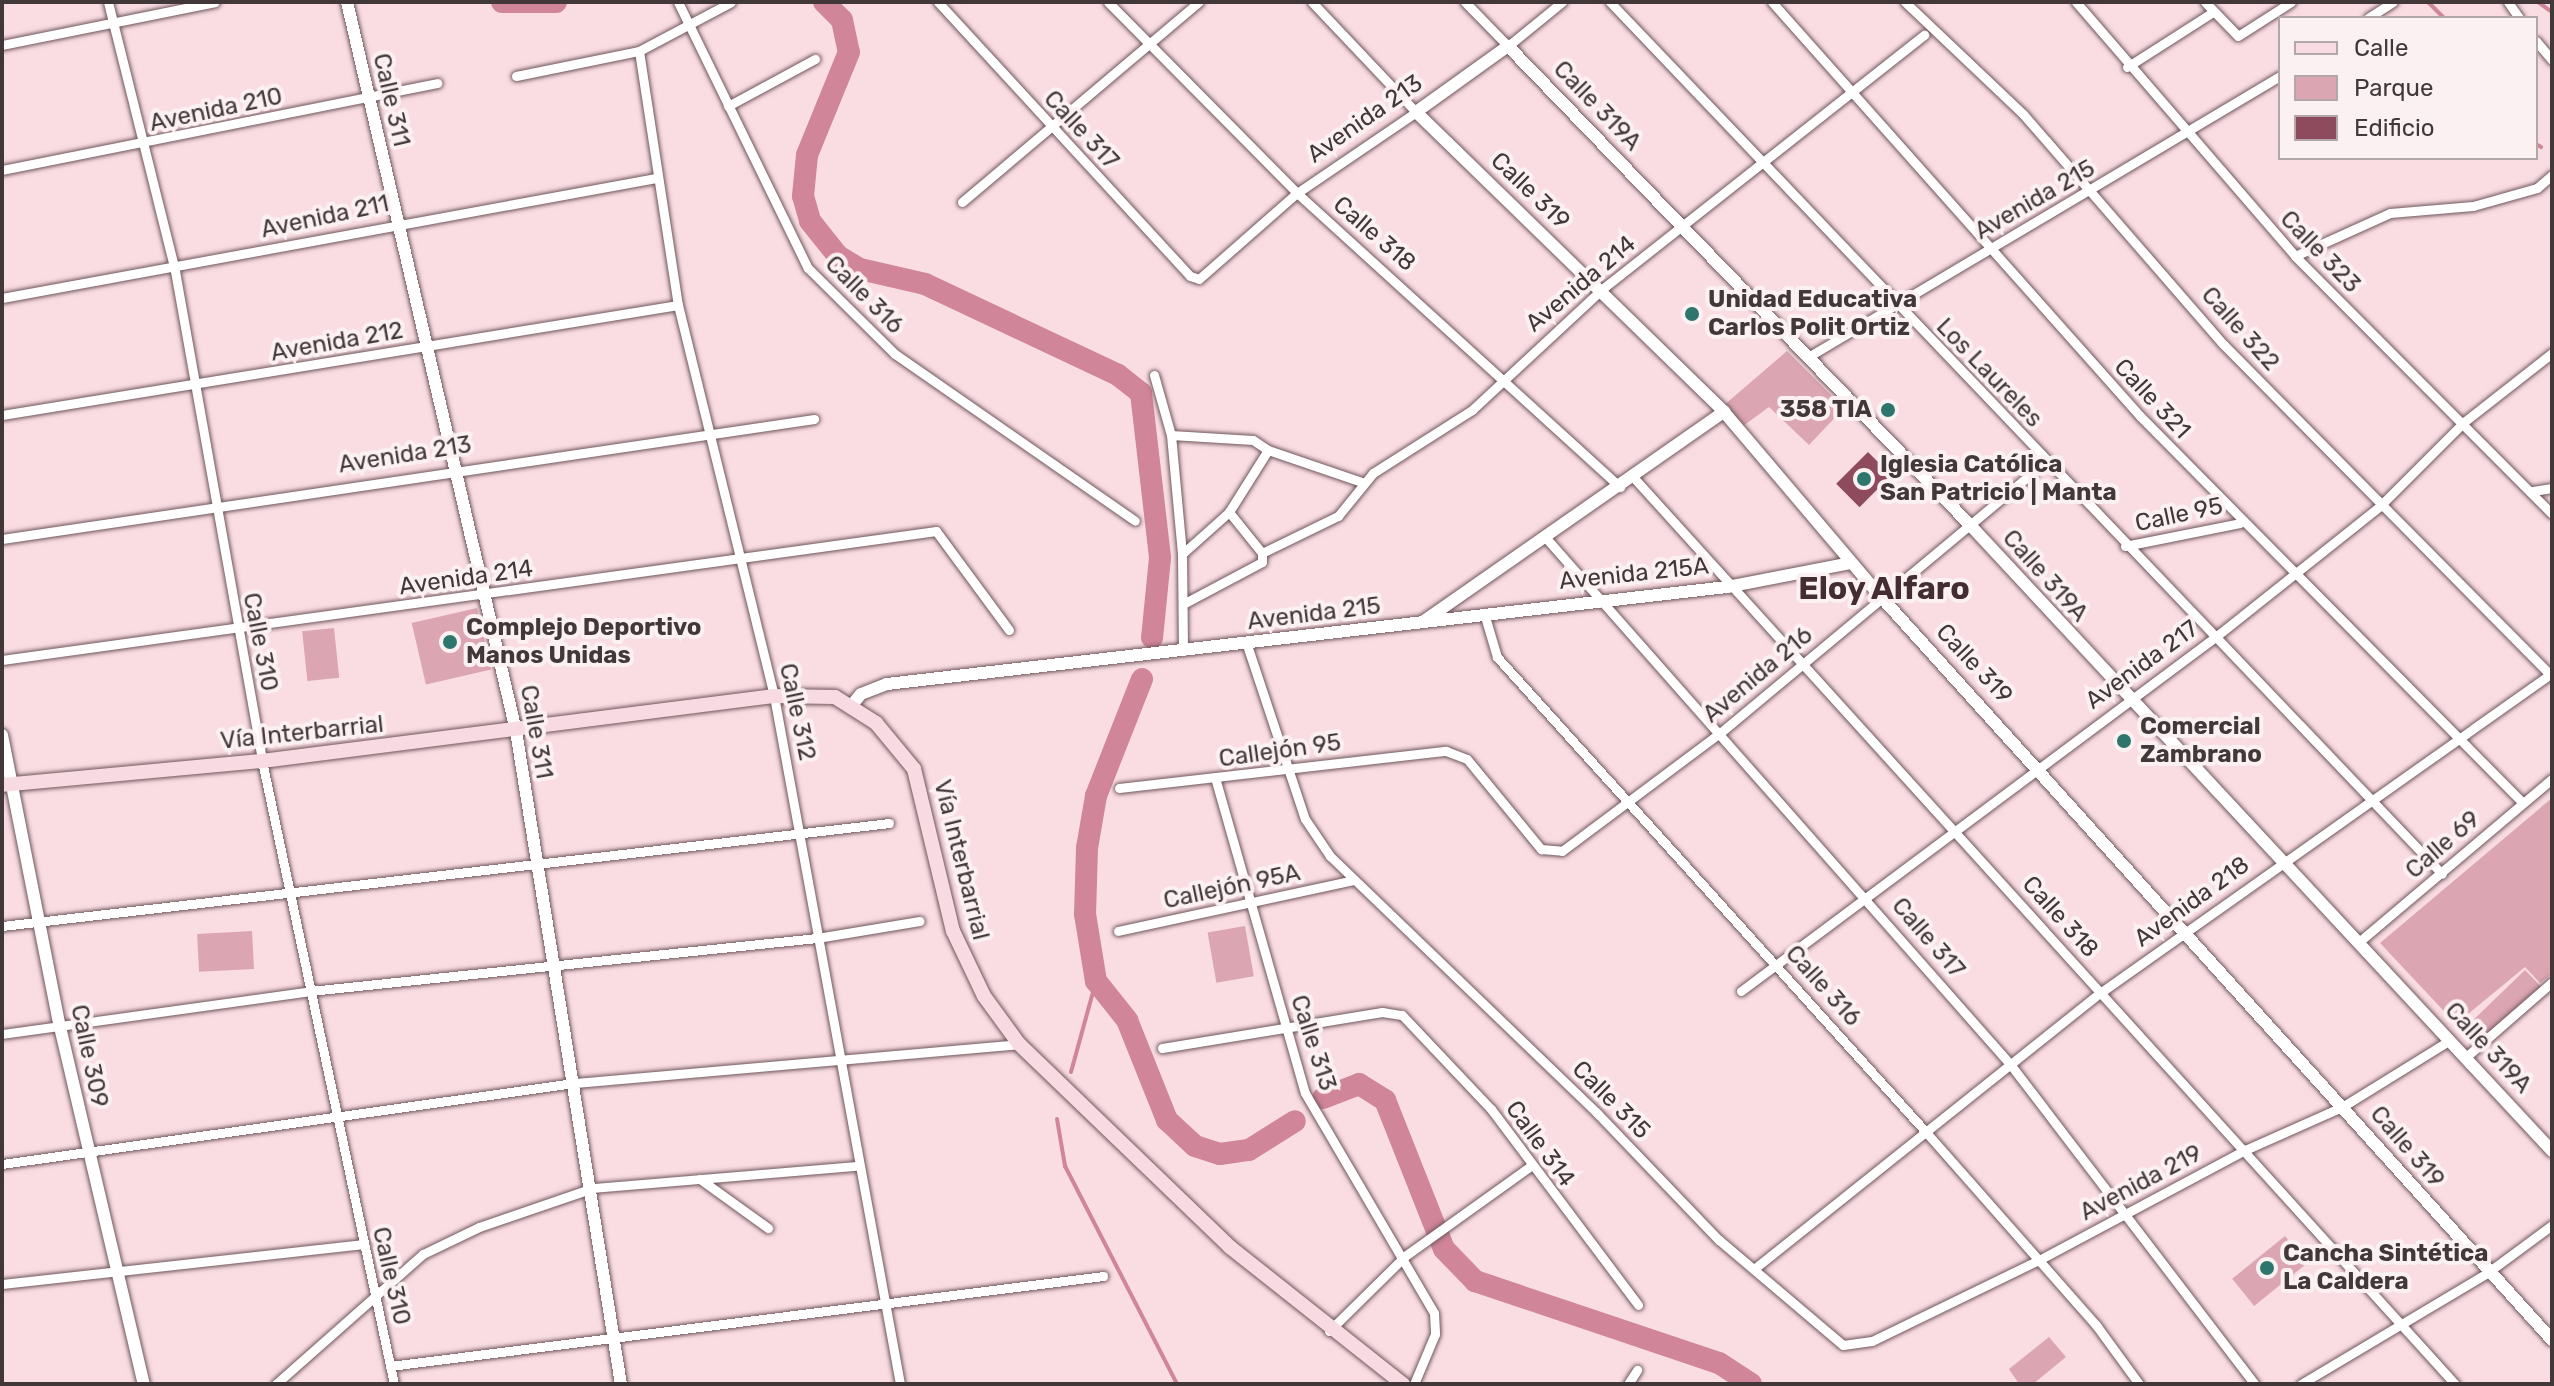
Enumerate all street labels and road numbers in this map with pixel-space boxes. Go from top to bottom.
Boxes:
street label: Calle 311 [366,51,416,149]
street label: Calle 319A [1547,55,1647,157]
street label: Avenida 213 [1302,69,1428,169]
street label: Avenida 210 [147,82,285,138]
street label: Calle 317 [1037,85,1125,175]
street label: Calle 319 [1484,146,1576,236]
street label: Avenida 215 [1970,154,2100,246]
street label: Avenida 211 [258,189,392,245]
street label: Calle 318 [1327,190,1421,278]
street label: Calle 323 [2274,205,2366,299]
street label: Avenida 214 [1520,230,1642,338]
street label: Calle 316 [819,250,909,340]
street label: Calle 322 [2195,281,2285,377]
street label: Los Laureles [1930,313,2048,433]
street label: Avenida 212 [269,316,405,368]
street label: Calle 321 [2108,353,2196,445]
street label: Avenida 213 [336,430,474,480]
street label: Calle 95 [2133,492,2225,538]
street label: Calle 319A [1996,524,2094,628]
street label: Avenida 215A [1558,552,1710,596]
street label: Avenida 214 [397,554,535,602]
street label: Calle 310 [236,590,284,694]
street label: Avenida 215 [1246,592,1382,636]
street label: Avenida 217 [2080,615,2204,715]
street label: Calle 319 [1930,618,2018,710]
street label: Avenida 216 [1697,621,1819,729]
street label: Calle 312 [773,661,821,763]
street label: Calle 311 [514,683,558,781]
street label: Vía Interbarrial [219,710,385,756]
street label: Callejón 95 [1217,728,1343,774]
street label: Vía Interbarrial [927,777,995,943]
street label: Calle 69 [2400,805,2486,885]
street label: Avenida 218 [2129,851,2255,953]
street label: Callejón 95A [1161,858,1303,916]
street label: Calle 318 [2016,870,2104,964]
street label: Calle 317 [1885,892,1971,984]
street label: Calle 316 [1779,940,1867,1032]
street label: Calle 313 [1284,992,1342,1094]
street label: Calle 319A [2439,997,2537,1099]
street label: Calle 309 [64,1002,114,1110]
street label: Calle 315 [1566,1055,1656,1145]
street label: Calle 314 [1499,1095,1581,1193]
street label: Calle 319 [2364,1100,2450,1194]
street label: Avenida 219 [2075,1139,2207,1227]
street label: Calle 310 [366,1224,416,1328]

